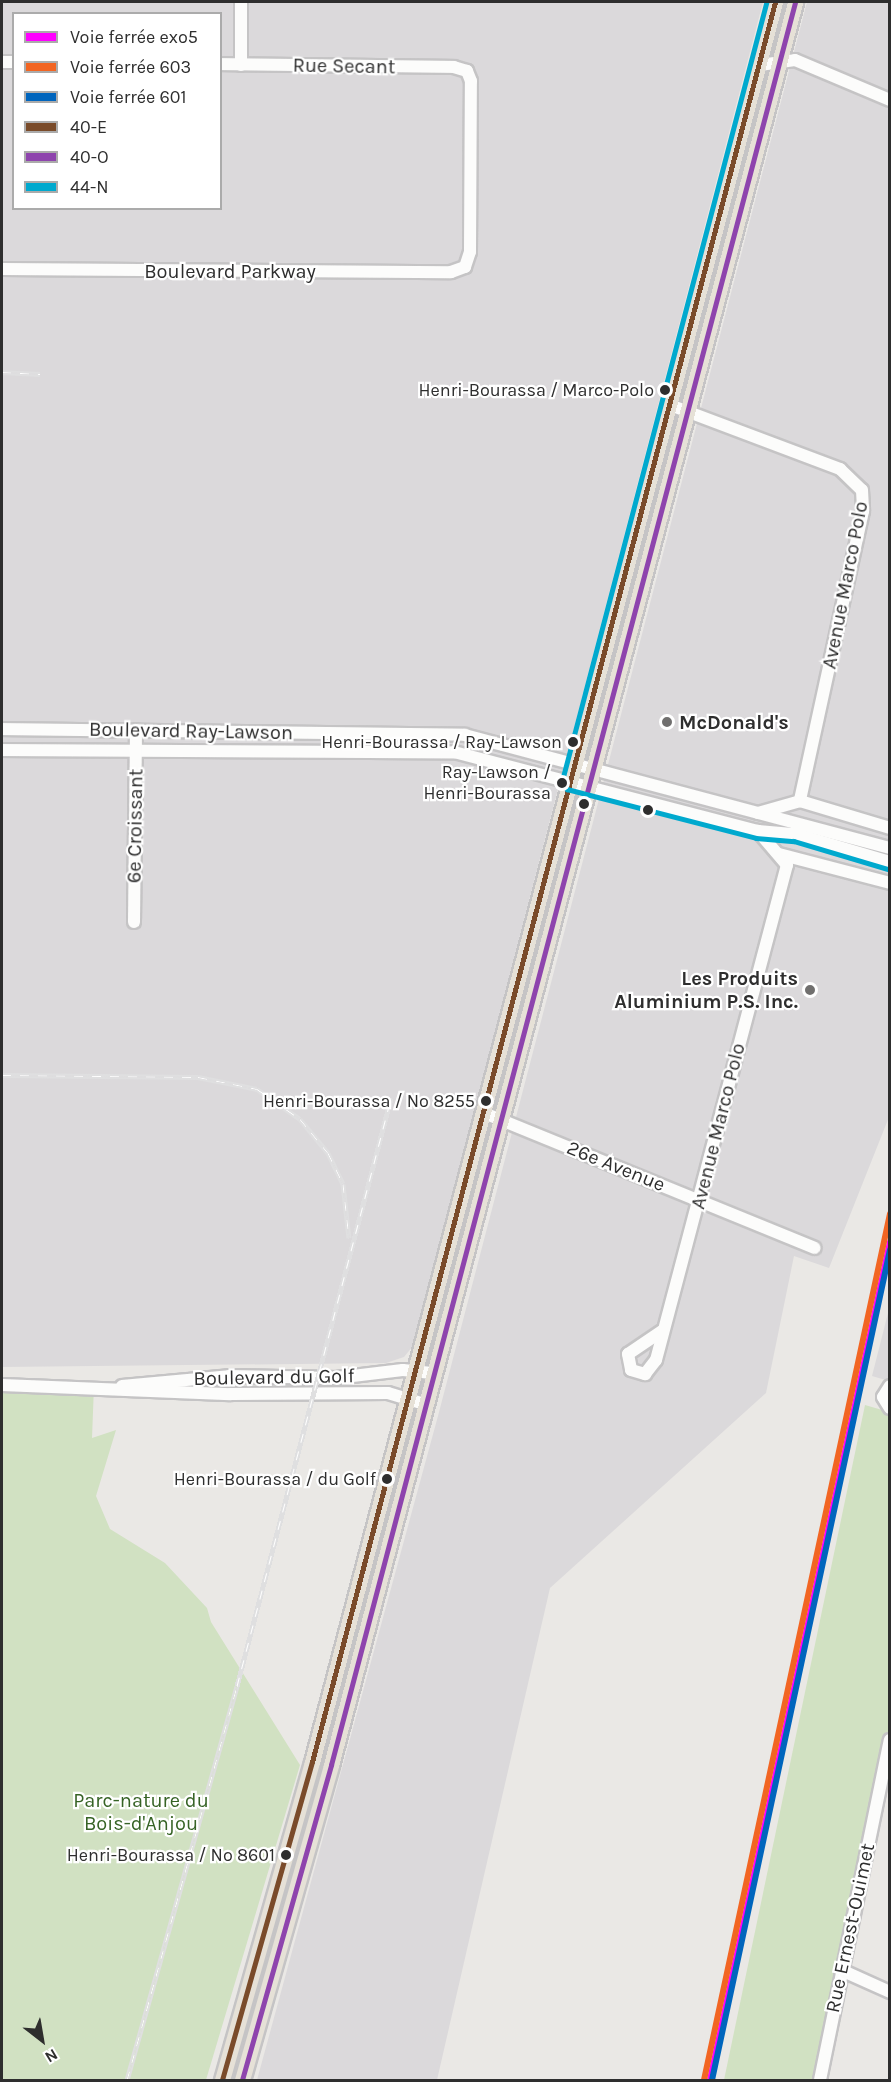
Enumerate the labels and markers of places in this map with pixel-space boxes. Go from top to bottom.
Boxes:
place label: Henri-Bourassa / Marco-Polo [419,379,654,401]
marker: Henri-Bourassa / Marco-Polo [659,384,671,396]
place label: McDonald's [679,710,789,734]
marker: McDonald's [660,715,674,729]
place label: Henri-Bourassa / Ray-Lawson [321,731,562,753]
marker: Henri-Bourassa / Ray-Lawson [567,736,579,748]
place label: Ray-Lawson / Henri-Bourassa [424,762,551,804]
marker: Ray-Lawson / Henri-Bourassa [556,777,568,789]
unlabelled marker [578,798,590,810]
unlabelled marker [642,804,654,816]
place label: Les Produits Aluminium P.S. Inc. [614,966,798,1013]
marker: Les Produits Aluminium P.S. Inc. [803,983,817,997]
place label: Henri-Bourassa / No 8255 [263,1090,475,1112]
marker: Henri-Bourassa / No 8255 [480,1095,492,1107]
place label: Henri-Bourassa / du Golf [174,1468,376,1490]
marker: Henri-Bourassa / du Golf [381,1473,393,1485]
place label: Henri-Bourassa / No 8601 [67,1844,275,1866]
marker: Henri-Bourassa / No 8601 [280,1849,292,1861]

